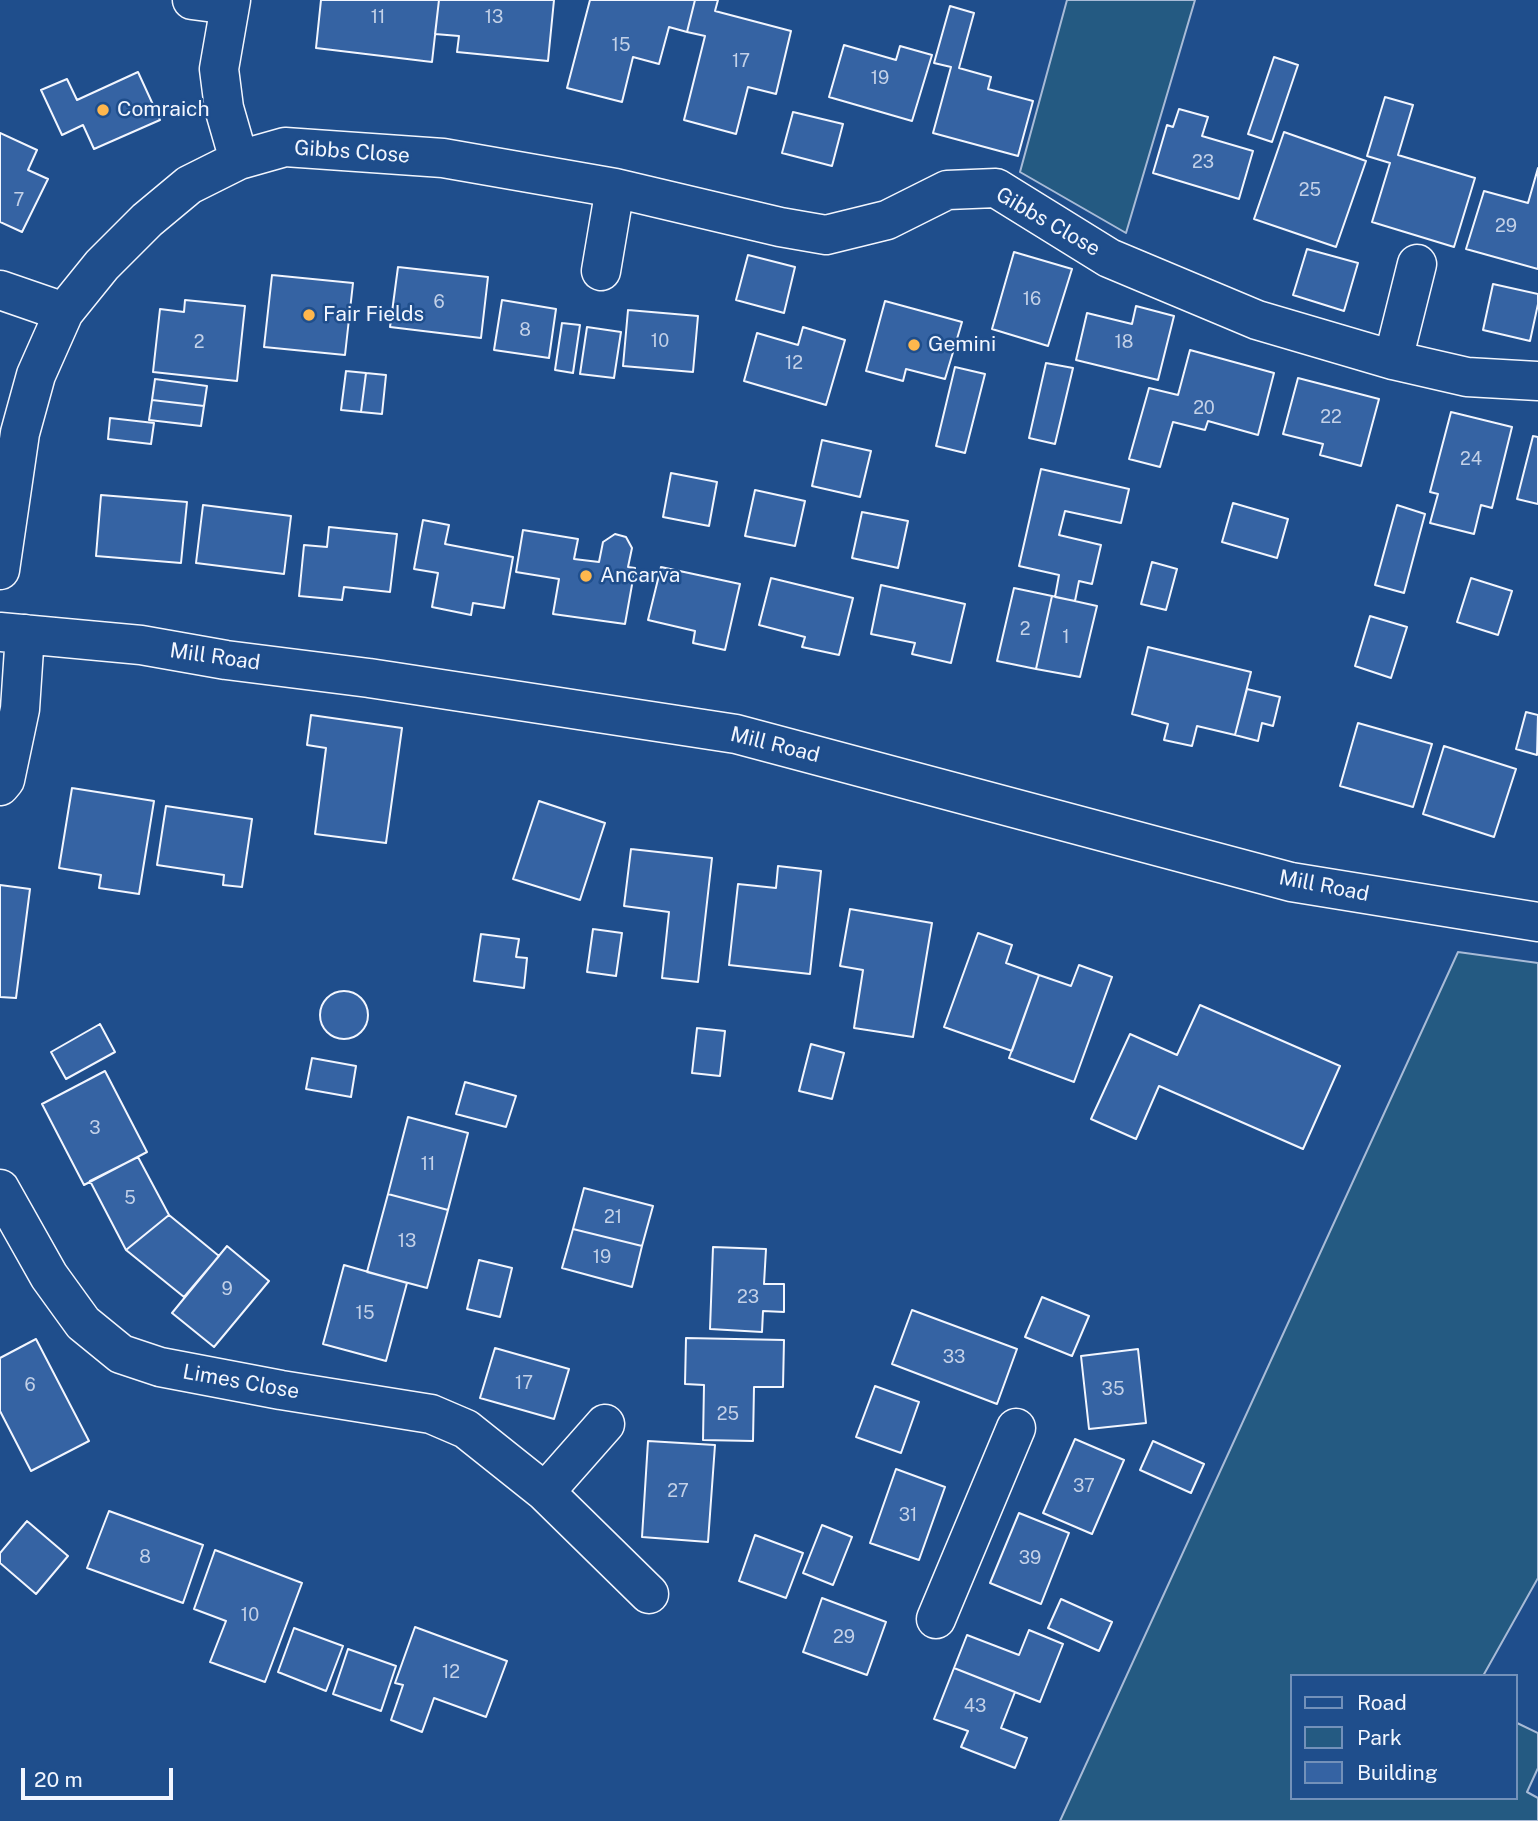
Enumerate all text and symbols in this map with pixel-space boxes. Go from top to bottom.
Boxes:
house number: 11 [371,6,385,28]
house number: 13 [485,6,503,28]
house number: 15 [612,34,630,56]
house number: 17 [732,50,750,72]
house number: 19 [871,67,889,89]
place label: Comraich [117,97,209,123]
marker: Comraich [95,102,111,118]
street label: Gibbs Close [293,135,411,169]
house number: 23 [1192,151,1214,173]
house number: 25 [1299,179,1321,201]
street label: Gibbs Close [991,182,1105,262]
house number: 7 [14,189,24,211]
house number: 29 [1495,215,1517,237]
house number: 16 [1023,288,1041,310]
house number: 6 [433,291,445,313]
place label: Fair Fields [323,302,424,328]
marker: Fair Fields [301,307,317,323]
house number: 8 [519,319,531,341]
house number: 10 [651,330,669,352]
house number: 2 [194,331,204,353]
house number: 18 [1115,331,1133,353]
place label: Gemini [928,332,996,358]
marker: Gemini [906,337,922,353]
house number: 12 [785,352,803,374]
house number: 20 [1193,397,1215,419]
house number: 22 [1320,406,1342,428]
house number: 24 [1460,448,1482,470]
place label: Ancarva [600,563,680,589]
marker: Ancarva [578,568,594,584]
house number: 2 [1020,618,1030,640]
house number: 1 [1062,626,1070,648]
street label: Mill Road [168,638,262,676]
street label: Mill Road [728,722,822,768]
street label: Mill Road [1277,865,1371,907]
house number: 3 [89,1117,101,1139]
house number: 11 [421,1153,435,1175]
house number: 5 [124,1187,136,1209]
house number: 21 [604,1206,622,1228]
house number: 13 [398,1230,416,1252]
house number: 19 [593,1246,611,1268]
house number: 9 [221,1278,233,1300]
house number: 23 [737,1286,759,1308]
house number: 15 [356,1302,374,1324]
house number: 33 [943,1346,965,1368]
street label: Limes Close [181,1359,301,1405]
house number: 17 [515,1372,533,1394]
house number: 6 [24,1374,36,1396]
house number: 35 [1102,1378,1124,1400]
house number: 25 [717,1403,739,1425]
house number: 37 [1073,1475,1095,1497]
house number: 27 [667,1480,689,1502]
house number: 31 [899,1504,917,1526]
house number: 8 [139,1546,151,1568]
house number: 39 [1019,1547,1041,1569]
house number: 10 [241,1604,259,1626]
house number: 29 [833,1626,855,1648]
house number: 12 [442,1661,460,1683]
legend [1290,1674,1517,1800]
text: Road [1357,1690,1407,1715]
house number: 43 [964,1695,986,1717]
text: Park [1357,1725,1402,1750]
scale bar [24,1755,177,1799]
text: Building [1357,1760,1438,1785]
text: 20 m [34,1767,83,1792]

